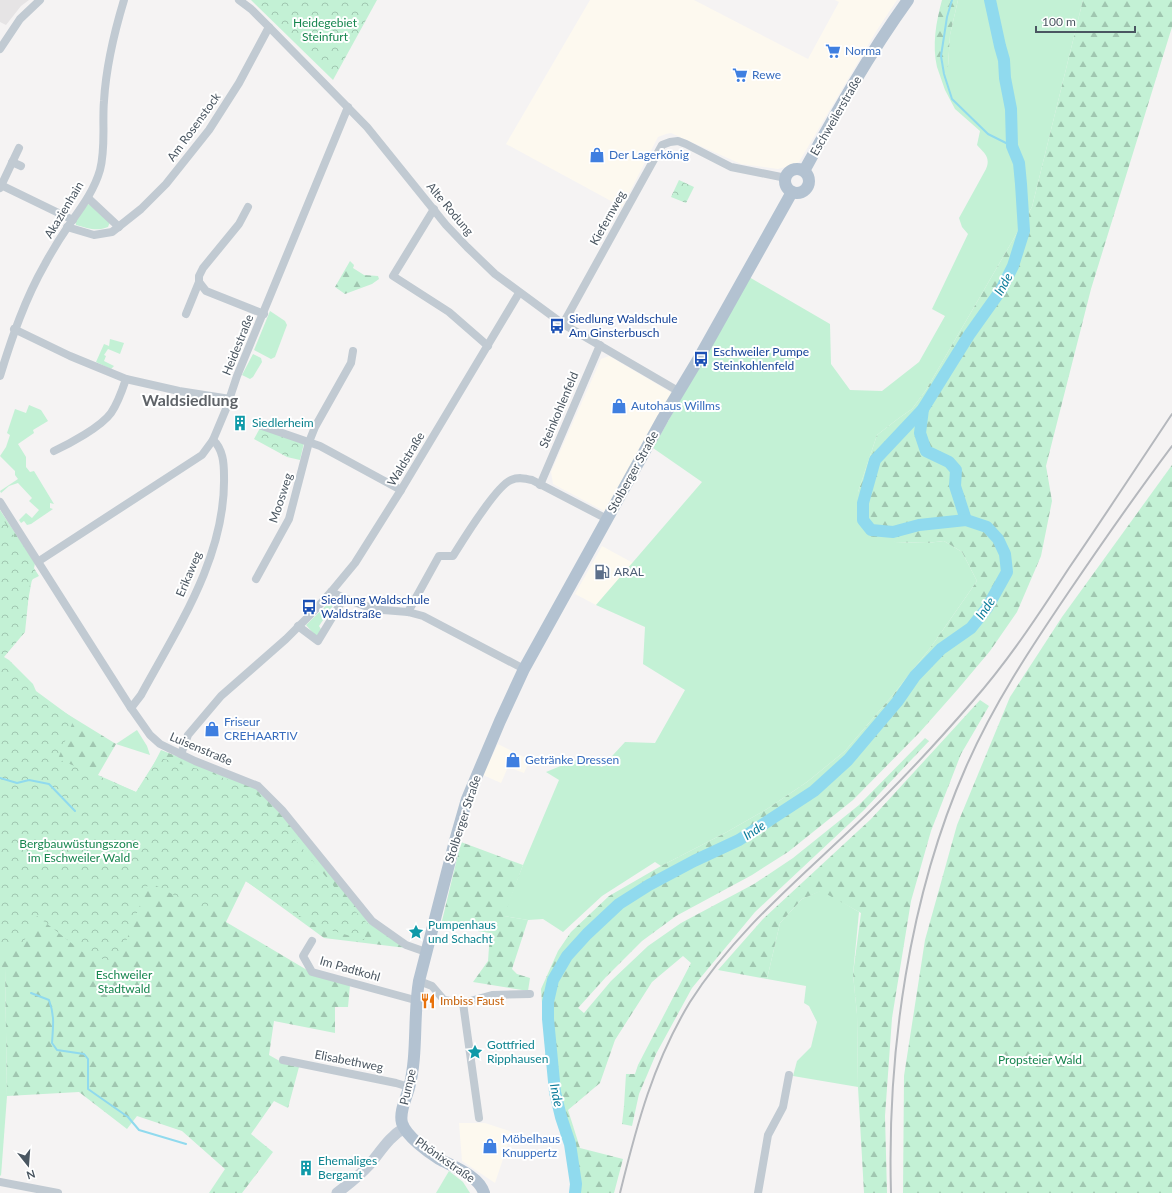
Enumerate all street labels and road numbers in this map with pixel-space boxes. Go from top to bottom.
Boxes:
street label: Eschweilerstraße [807,73,864,158]
street label: Am Rosenstock [164,89,224,164]
street label: Akazienhain [41,179,86,241]
street label: Alte Rodung [424,179,477,238]
street label: Kiefernweg [586,188,629,248]
street label: Heidestraße [219,312,257,377]
street label: Steinkohlenfeld [536,369,581,450]
street label: Stolberger Straße [604,428,661,515]
street label: Waldstraße [384,429,428,488]
street label: Moosweg [265,471,296,525]
street label: Erikaweg [172,549,205,599]
street label: Luisenstraße [168,729,235,768]
street label: Stolberger Straße [441,773,484,865]
street label: Im Padtkohl [318,953,382,984]
street label: Elisabethweg [313,1047,385,1075]
street label: Pumpe [396,1067,419,1106]
street label: Phönixstraße [413,1134,478,1186]

